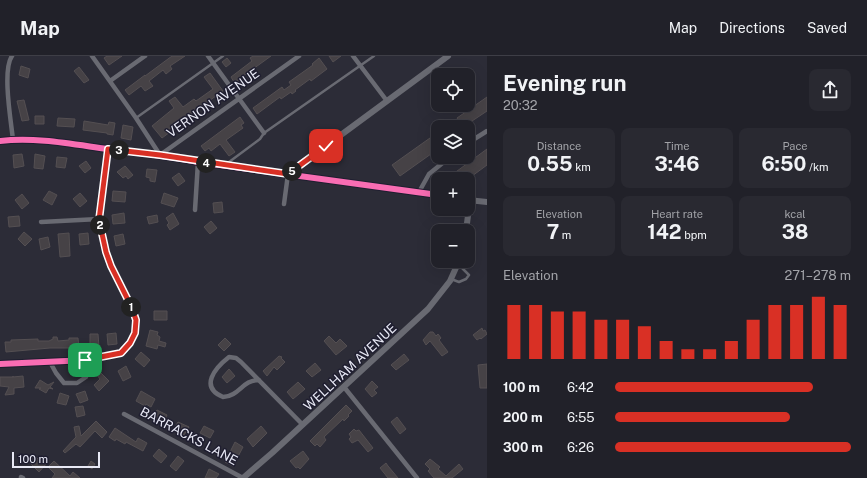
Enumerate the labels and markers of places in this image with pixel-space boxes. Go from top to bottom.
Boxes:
pin [309,129,343,163]
pin: 3 [109,140,129,160]
pin: 4 [196,153,216,173]
pin: 5 [282,161,302,181]
pin: 2 [90,215,110,235]
pin: 1 [121,297,141,317]
pin [68,343,102,377]

